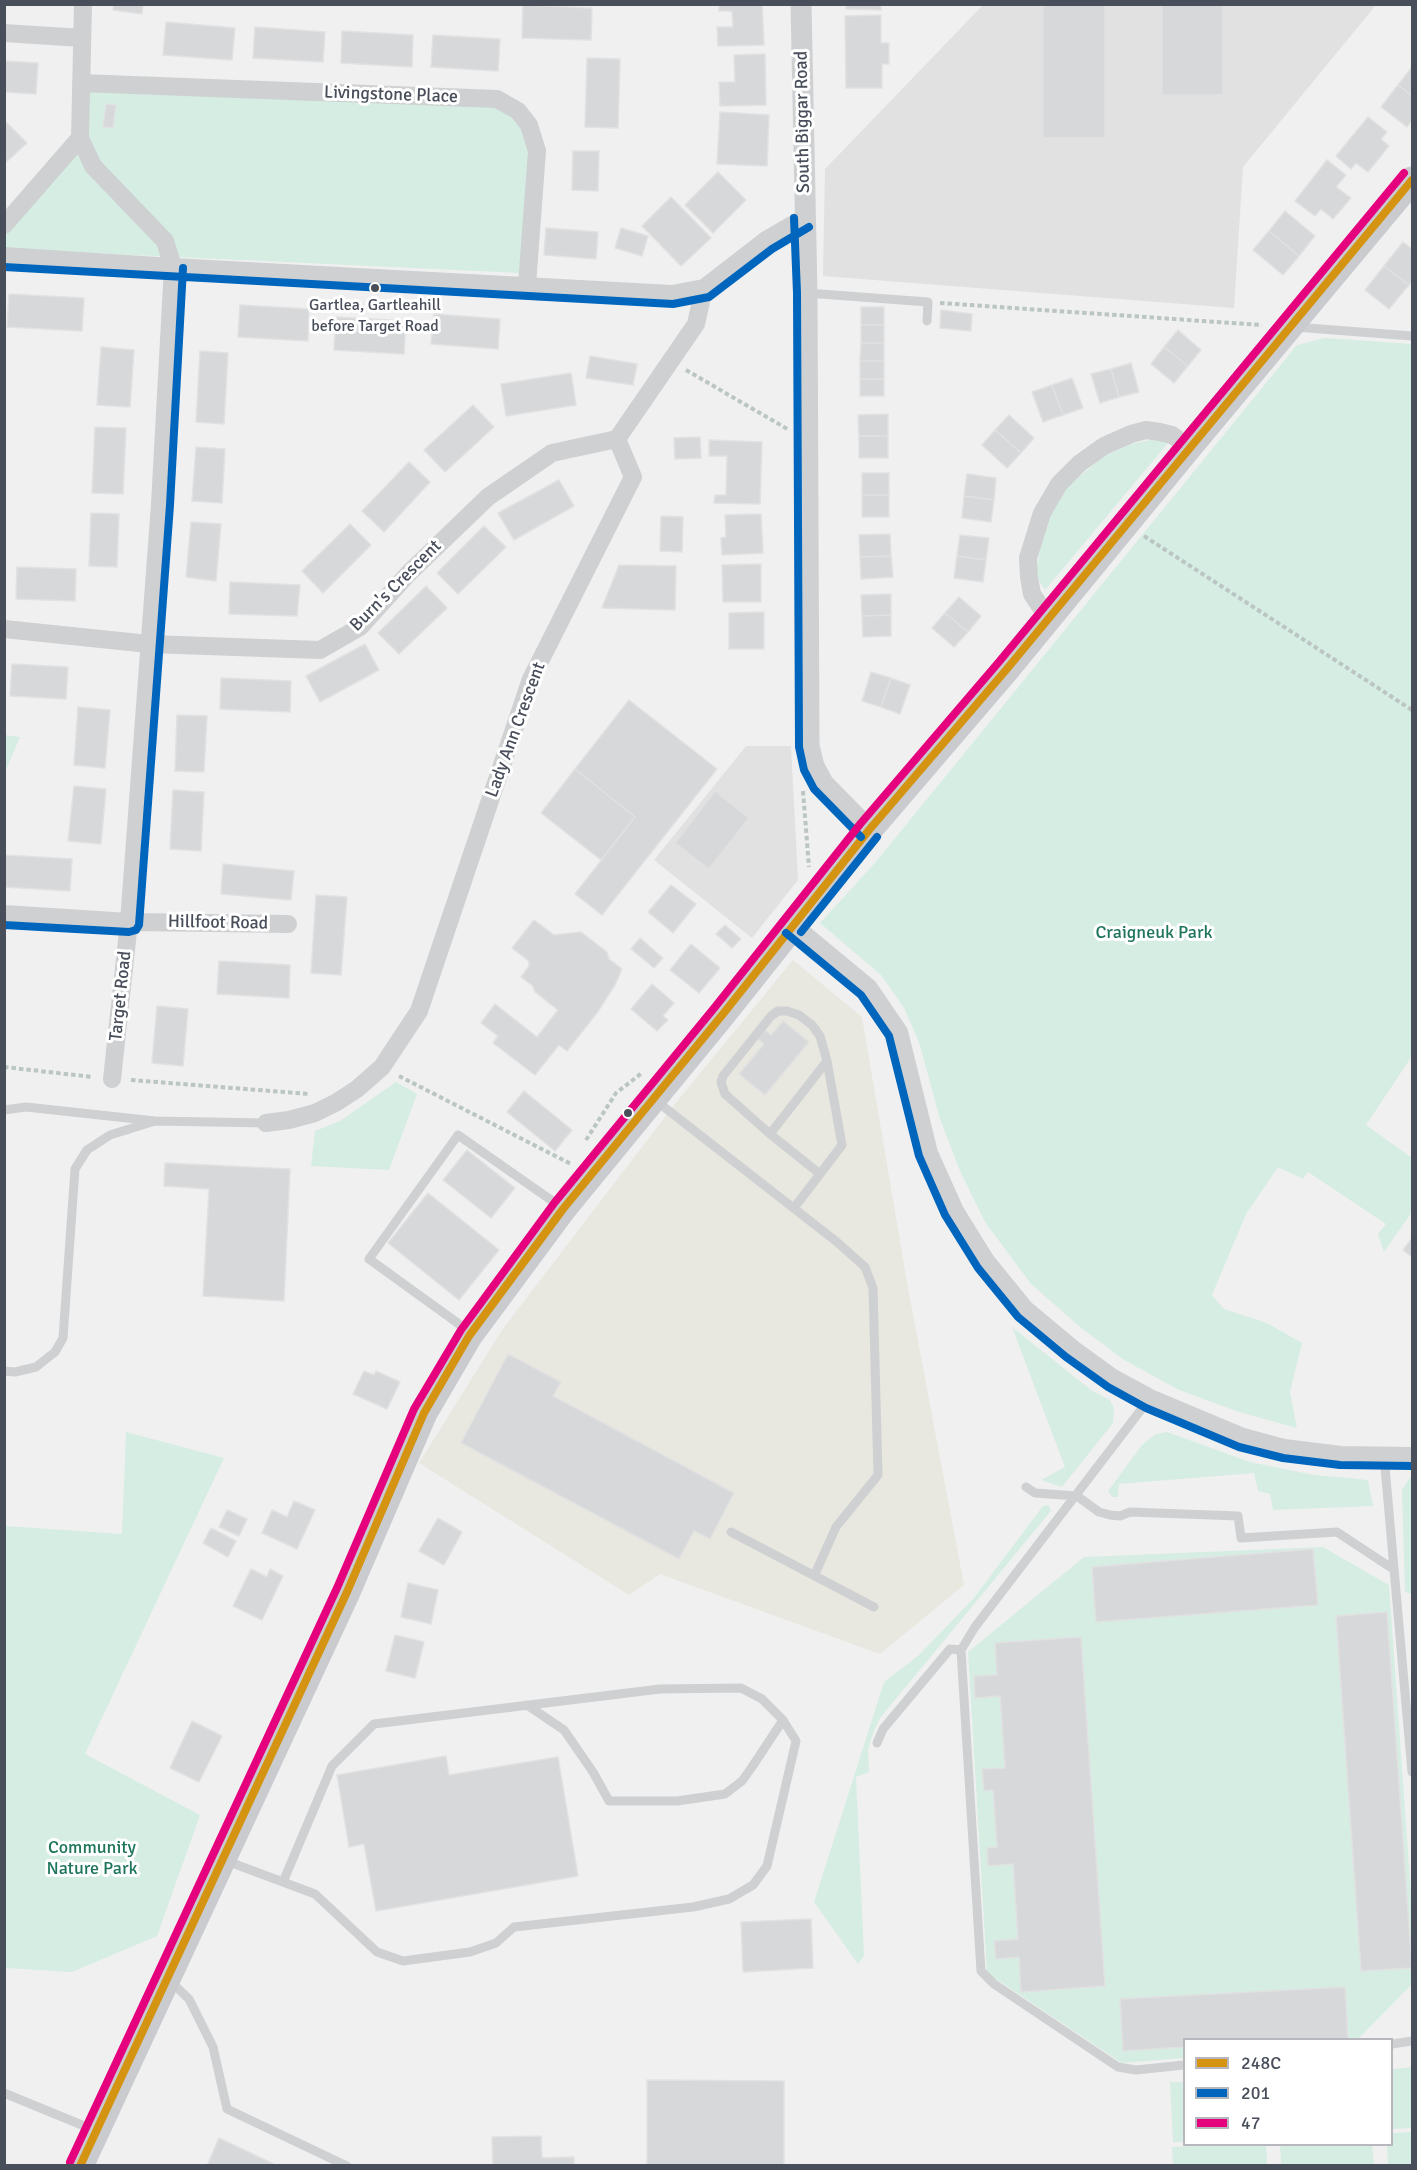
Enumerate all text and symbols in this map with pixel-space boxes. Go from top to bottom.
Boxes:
street label: South Biggar Road [791,51,815,193]
street label: Livingstone Place [324,82,458,108]
marker: Gartlea, Gartleahill before Target Road [369,282,381,294]
place label: Gartlea, Gartleahill before Target Road [309,296,441,334]
street label: Burn's Crescent [346,536,446,636]
street label: Lady Ann Crescent [482,659,550,801]
street label: Hillfoot Road [168,911,268,935]
park label: Craigneuk Park [1095,922,1213,944]
street label: Target Road [106,950,136,1042]
unlabelled marker [622,1107,634,1119]
park label: Community Nature Park [46,1837,138,1880]
legend [1183,2038,1393,2146]
text: 248C [1241,2052,1281,2074]
text: 201 [1241,2082,1270,2104]
text: 47 [1241,2112,1260,2134]

